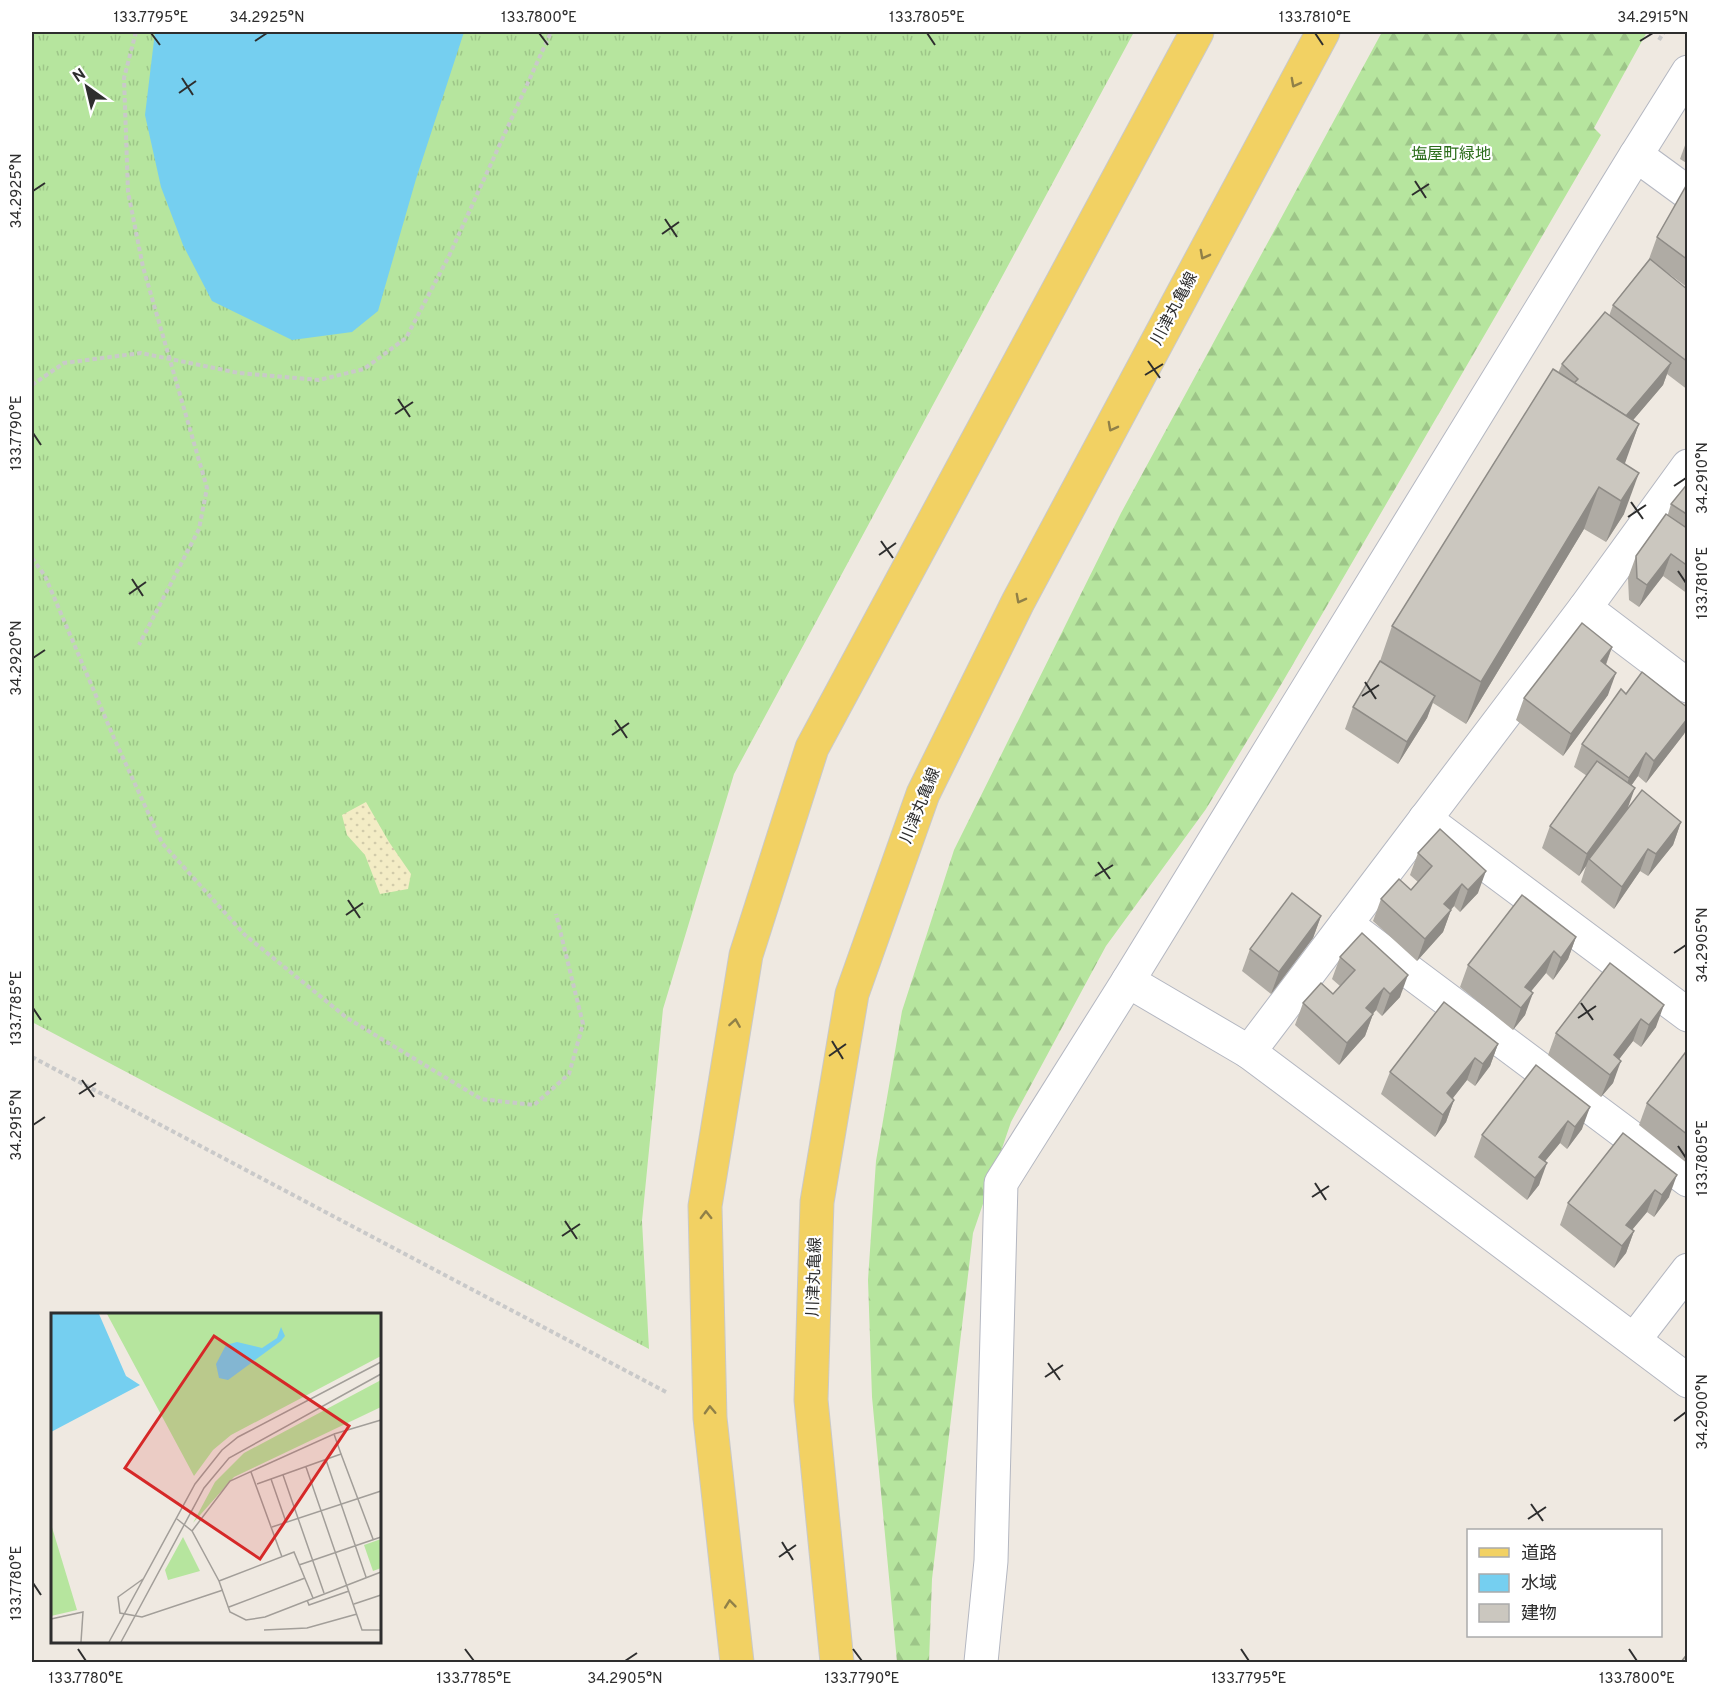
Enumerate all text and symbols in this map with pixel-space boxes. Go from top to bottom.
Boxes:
text: 133.7795°E [113,9,189,28]
text: 34.2925°N [229,9,305,28]
text: 133.7800°E [501,9,577,28]
text: 133.7805°E [889,9,965,28]
text: 133.7810°E [1279,9,1351,28]
text: 34.2915°N [1617,9,1689,28]
north arrow [57,57,117,117]
text: N [69,65,90,88]
one-way arrow [1291,77,1302,87]
park label: 塩屋町緑地 [1411,145,1491,165]
text: 34.2925°N [8,153,27,229]
one-way arrow [1200,249,1211,259]
street label: 川津丸亀線 [1147,269,1203,349]
text: 133.7790°E [8,395,27,471]
one-way arrow [1108,421,1119,431]
text: 34.2910°N [1694,442,1713,514]
text: 133.7810°E [1694,547,1713,619]
one-way arrow [1016,593,1027,603]
text: 34.2920°N [8,620,27,696]
street label: 川津丸亀線 [897,765,945,847]
text: 34.2905°N [1694,907,1713,983]
text: 133.7785°E [8,971,27,1045]
one-way arrow [729,1018,741,1028]
text: 34.2915°N [8,1089,27,1161]
text: 133.7805°E [1694,1120,1713,1196]
one-way arrow [700,1211,712,1220]
street label: 川津丸亀線 [804,1237,826,1317]
inset map [51,1313,381,1643]
text: 34.2900°N [1694,1374,1713,1450]
one-way arrow [704,1406,716,1415]
legend [1467,1529,1662,1637]
text: 道路 [1521,1543,1557,1566]
text: 133.7780°E [8,1546,27,1620]
text: 水域 [1521,1573,1557,1596]
one-way arrow [724,1600,737,1609]
text: 建物 [1521,1603,1557,1626]
text: 133.7780°E [49,1670,123,1689]
text: 133.7785°E [437,1670,511,1689]
text: 34.2905°N [587,1670,663,1689]
text: 133.7790°E [824,1670,900,1689]
text: 133.7795°E [1211,1670,1287,1689]
text: 133.7800°E [1599,1670,1675,1689]

